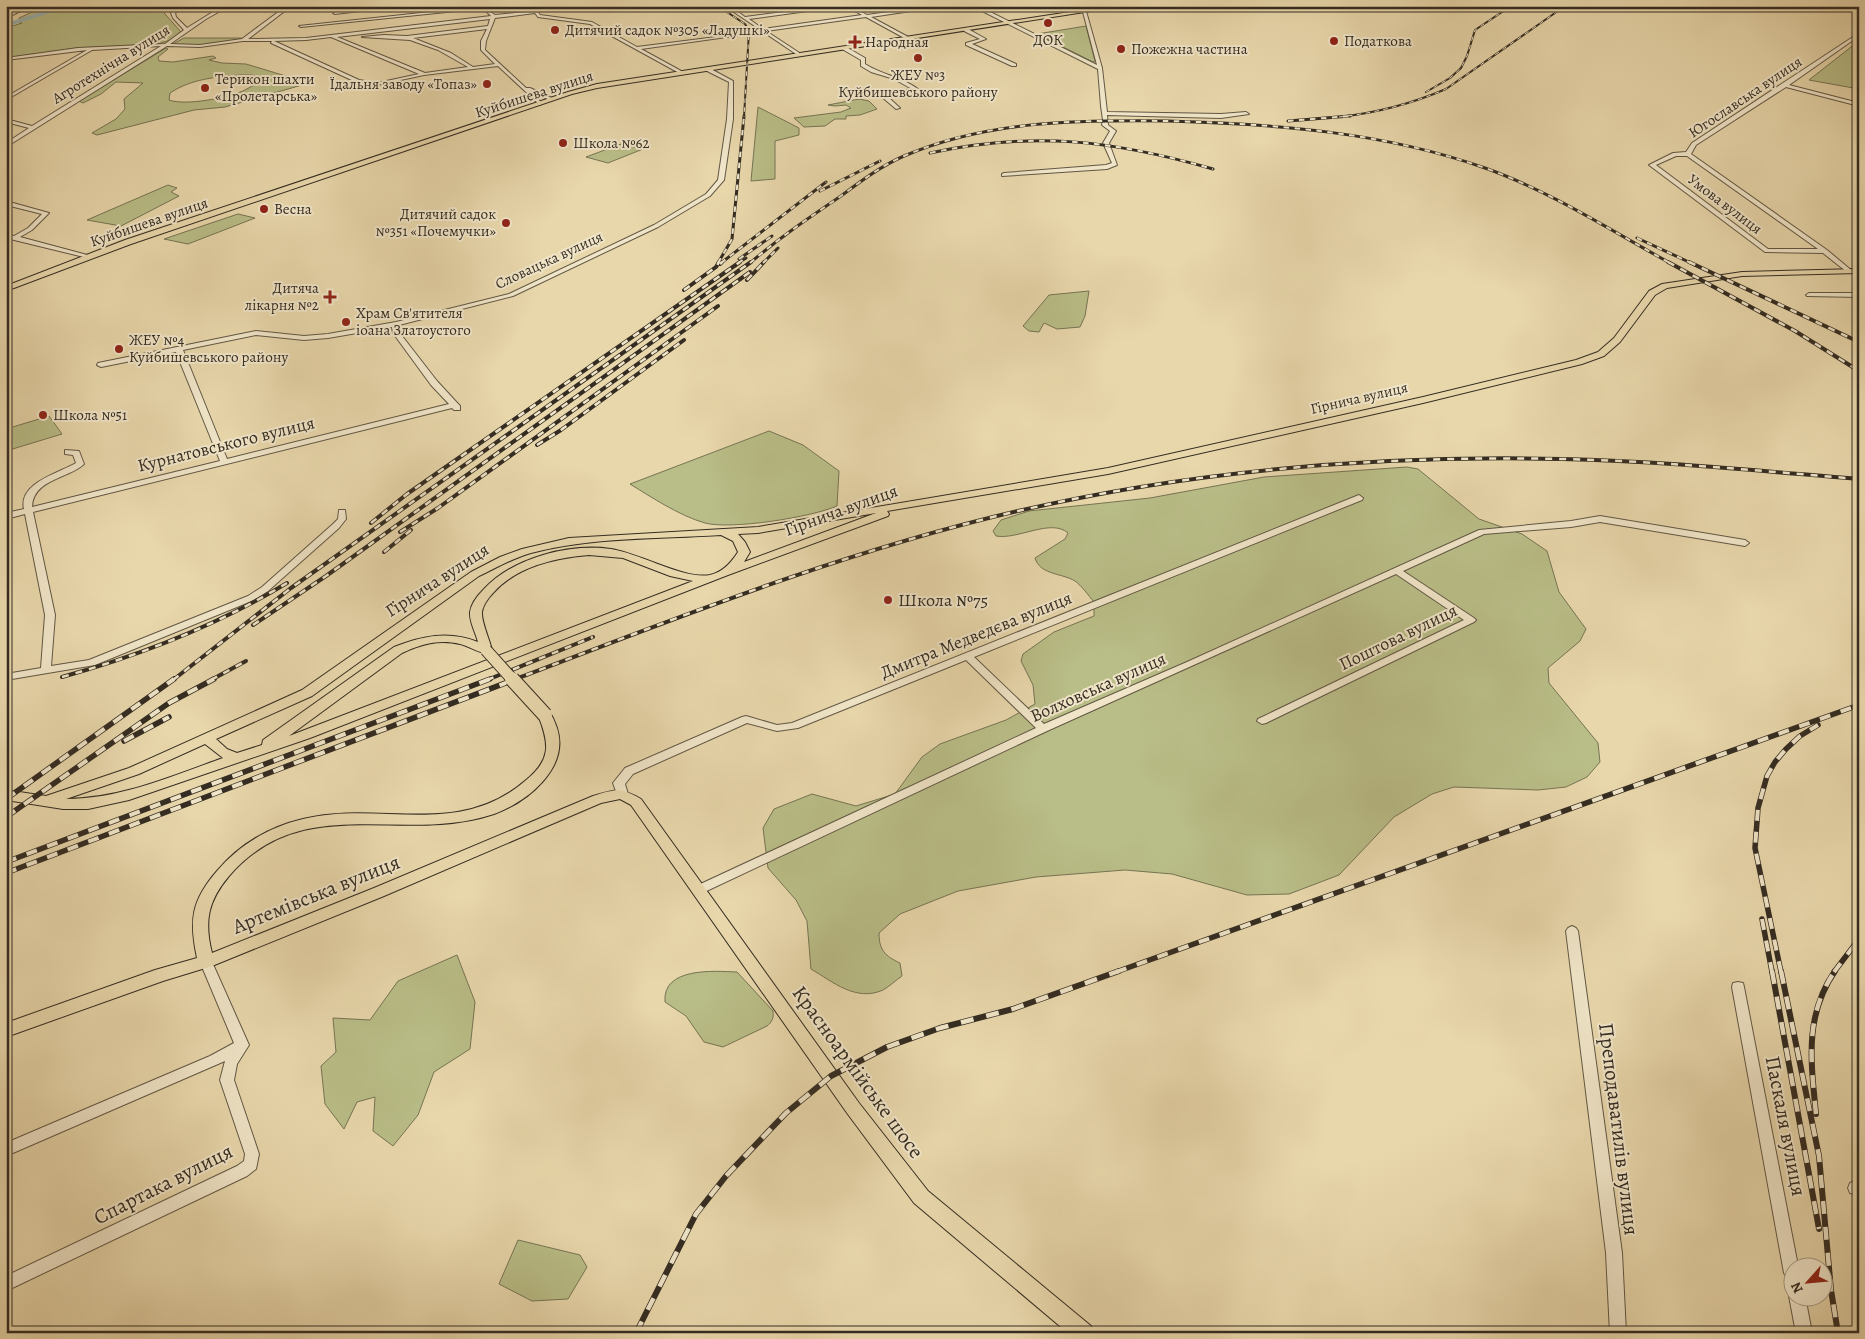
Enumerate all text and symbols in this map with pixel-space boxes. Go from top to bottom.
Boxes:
marker: ДОК [1042,17,1054,29]
street label: Агротехнічна вулиця [47,20,174,109]
place label: Дитячий садок №305 «Ладушкі» [565,20,770,40]
marker: Дитячий садок №305 «Ладушкі» [549,24,561,36]
place label: ДОК [1033,30,1063,50]
place label: Податкова [1344,31,1412,51]
place label: Народная [865,32,929,52]
marker: Податкова [1328,35,1340,47]
marker: Народная [849,36,861,48]
place label: Пожежна частина [1131,39,1248,59]
marker: Пожежна частина [1115,43,1127,55]
marker: ЖЕУ №3 Куйбишевського району [912,52,924,64]
street label: Югославська вулиця [1684,52,1806,142]
street label: Куйбишева вулиця [472,65,596,123]
place label: ЖЕУ №3 Куйбишевського району [838,65,998,102]
place label: Терикон шахти «Пролетарська» [215,69,318,106]
place label: Їдальня заводу «Топаз» [330,74,478,94]
marker: Їдальня заводу «Топаз» [481,78,493,90]
marker: Терикон шахти «Пролетарська» [199,82,211,94]
place label: Школа №62 [573,133,650,153]
marker: Школа №62 [557,137,569,149]
street label: Умова вулиця [1684,169,1766,239]
street label: Куйбишева вулиця [87,192,211,252]
place label: Весна [274,199,312,219]
marker: Весна [258,203,270,215]
place label: Дитячий садок №351 «Почемучки» [376,204,497,241]
marker: Дитячий садок №351 «Почемучки» [500,217,512,229]
street label: Словацька вулиця [492,226,606,294]
place label: Дитяча лікарня №2 [245,278,319,315]
marker: Дитяча лікарня №2 [323,290,337,304]
place label: Храм Св'ятителя іоана Златоустого [356,303,471,340]
marker: Храм Св'ятителя іоана Златоустого [340,316,352,328]
place label: ЖЕУ №4 Куйбишевського району [129,330,288,367]
marker: ЖЕУ №4 Куйбишевського району [113,343,125,355]
street label: Гірнича вулиця [1308,377,1410,419]
place label: Школа №51 [53,405,127,425]
marker: Школа №51 [37,409,49,421]
street label: Курнатовського вулиця [135,410,317,478]
street label: Гірнича вулиця [781,478,901,542]
street label: Гірнича вулиця [381,538,493,622]
street label: Дмитра Медведєва вулиця [877,586,1075,684]
place label: Школа №75 [898,588,988,612]
marker: Школа №75 [882,594,894,606]
street label: Поштова вулиця [1335,598,1461,676]
street label: Волховська вулиця [1026,646,1170,728]
street label: Артемівська вулиця [227,848,404,941]
street label: Красноармійське шосе [786,980,930,1164]
street label: Преподаватилів вулиця [1592,1021,1646,1237]
street label: Паскаля вулиця [1759,1054,1813,1198]
street label: Спартака вулиця [89,1137,237,1231]
north arrow [1782,1256,1832,1306]
text: N [1786,1279,1808,1297]

